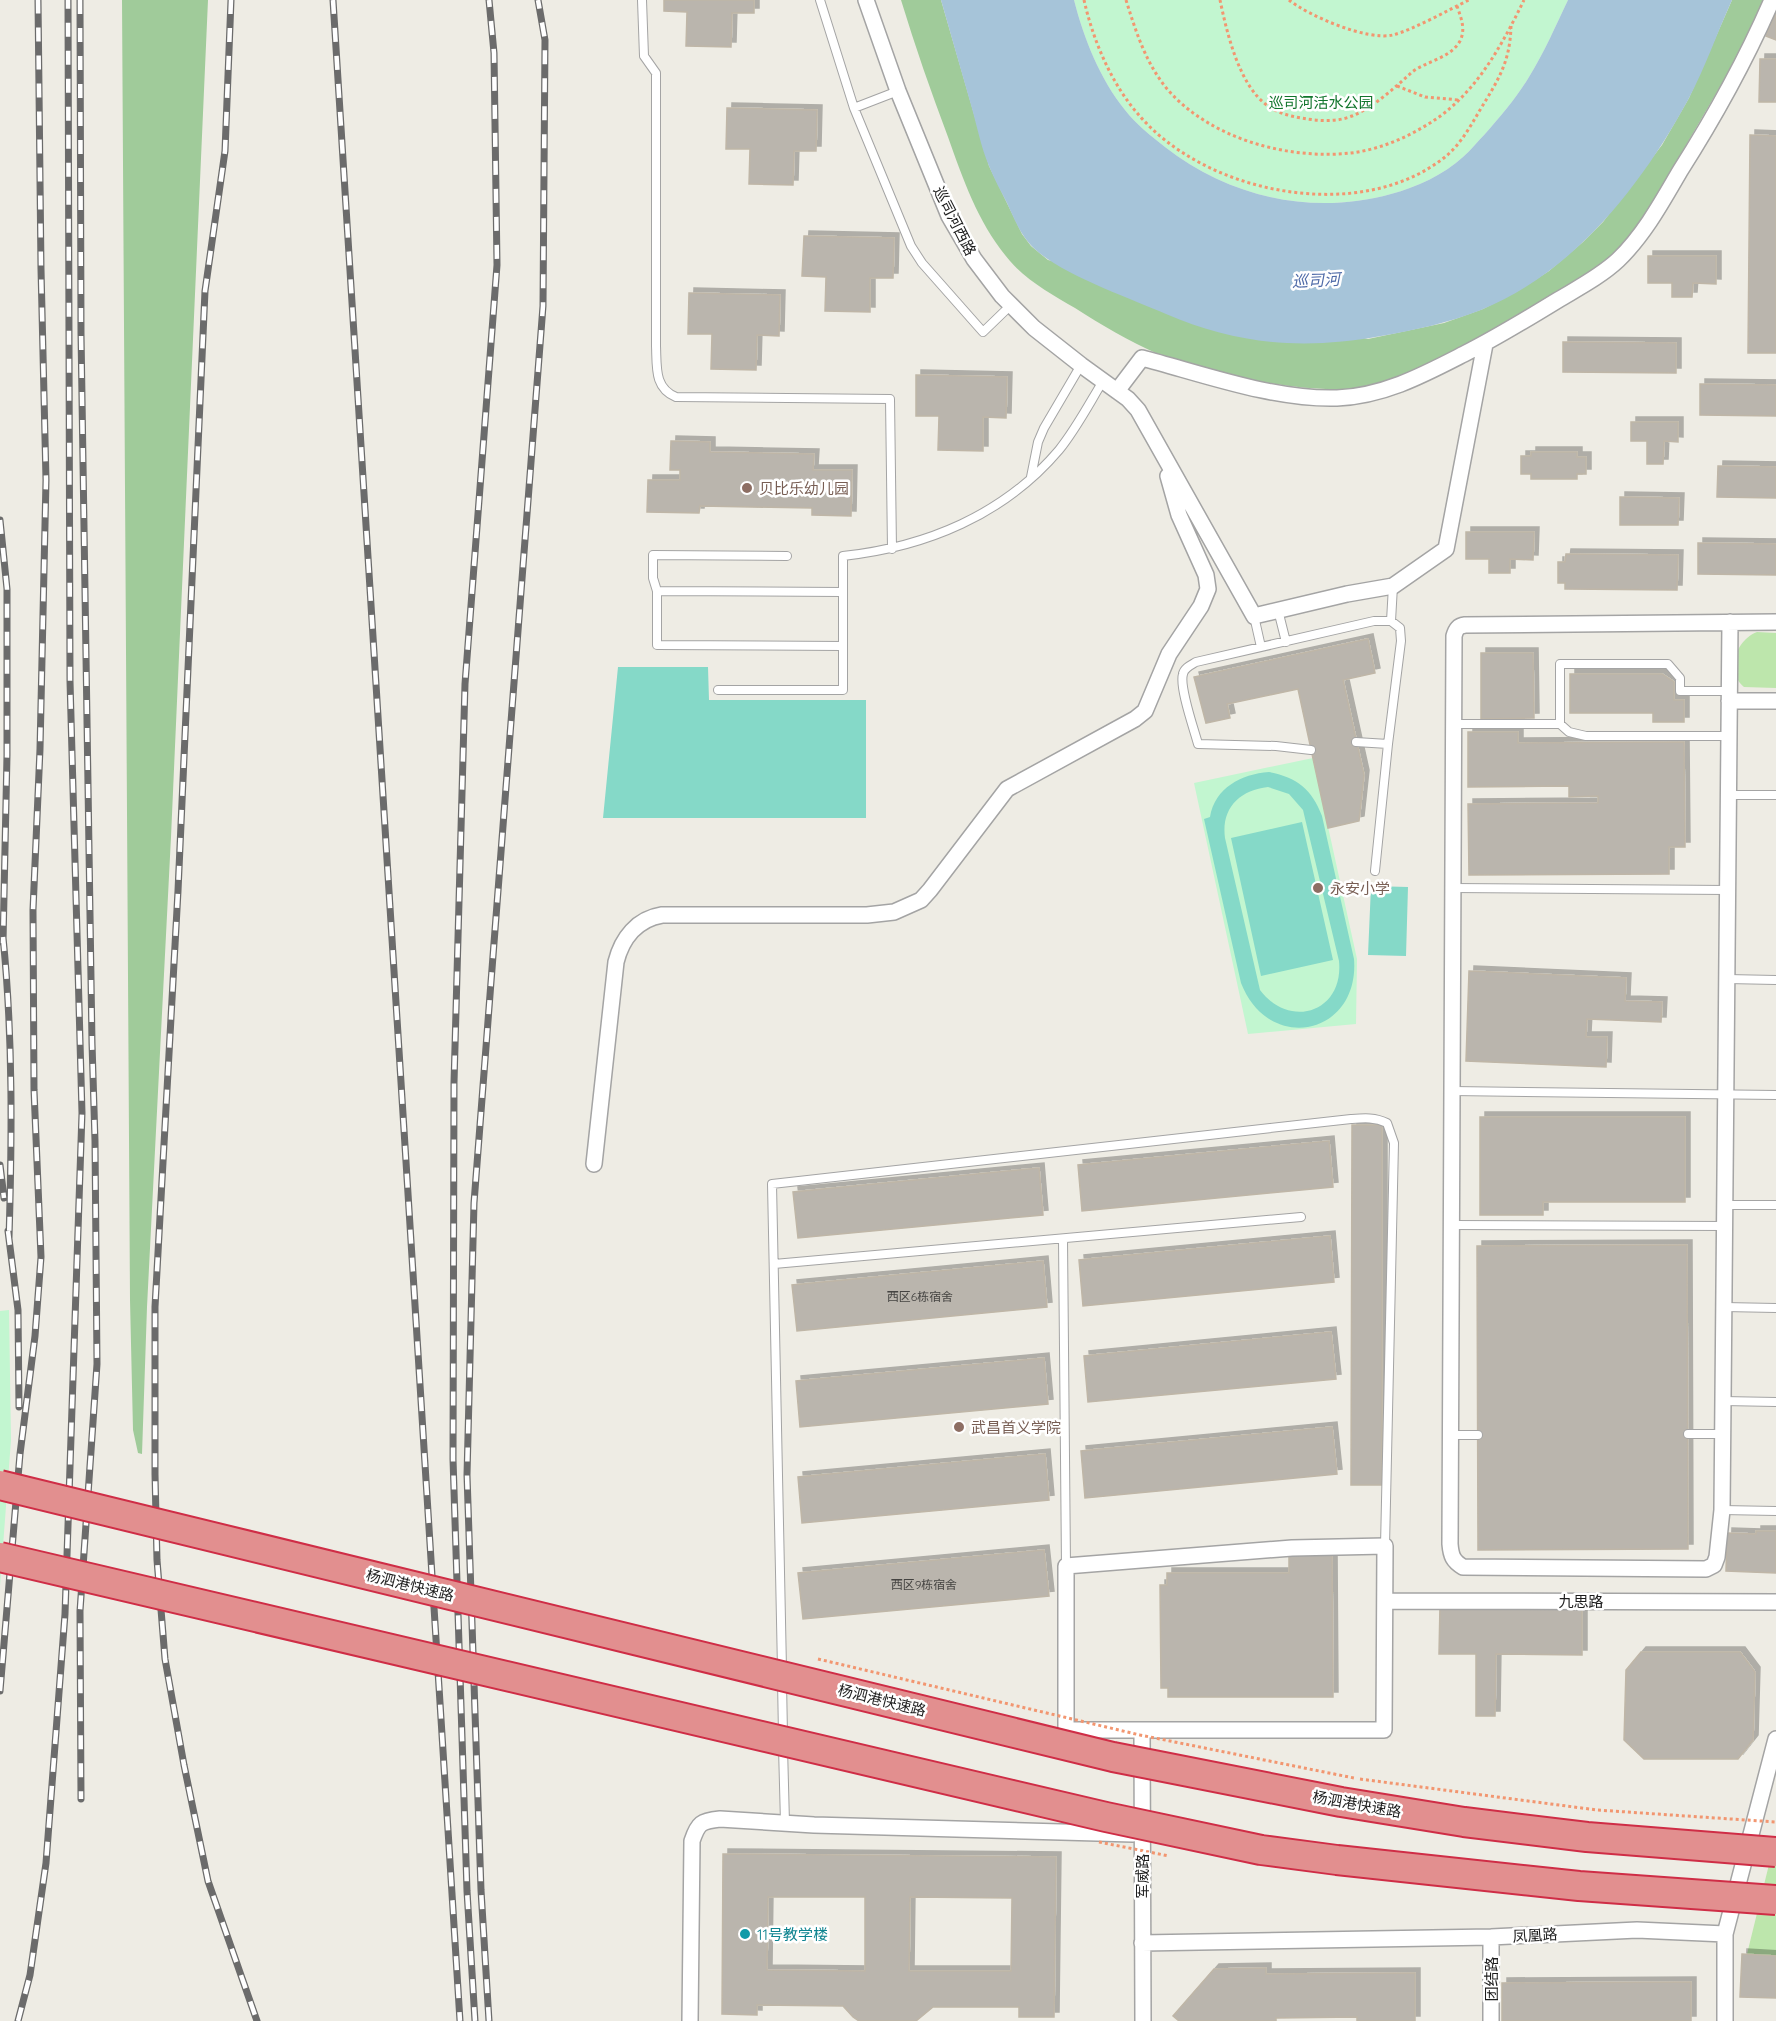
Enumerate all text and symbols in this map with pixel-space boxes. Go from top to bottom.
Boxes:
park label: 巡司河活水公园 [1268,93,1374,112]
street label: 巡司河西路 [930,183,980,259]
water label: 巡司河 [1292,269,1343,291]
place label: 贝比乐幼儿园 [759,479,849,498]
marker: 贝比乐幼儿园 [740,481,754,495]
place label: 永安小学 [1330,879,1390,898]
marker: 永安小学 [1311,881,1325,895]
house number: 西区6栋宿舍 [887,1289,953,1304]
place label: 武昌首义学院 [971,1418,1061,1437]
marker: 武昌首义学院 [952,1420,966,1434]
street label: 杨泗港快速路 [364,1565,456,1605]
house number: 西区9栋宿舍 [891,1577,957,1592]
street label: 九思路 [1558,1592,1604,1611]
street label: 杨泗港快速路 [836,1680,928,1720]
street label: 杨泗港快速路 [1311,1787,1403,1821]
street label: 军威路 [1133,1853,1152,1899]
street label: 凤凰路 [1512,1924,1558,1946]
place label: 11号教学楼 [757,1925,828,1944]
marker: 11号教学楼 [738,1927,752,1941]
street label: 团结路 [1482,1956,1501,2002]

